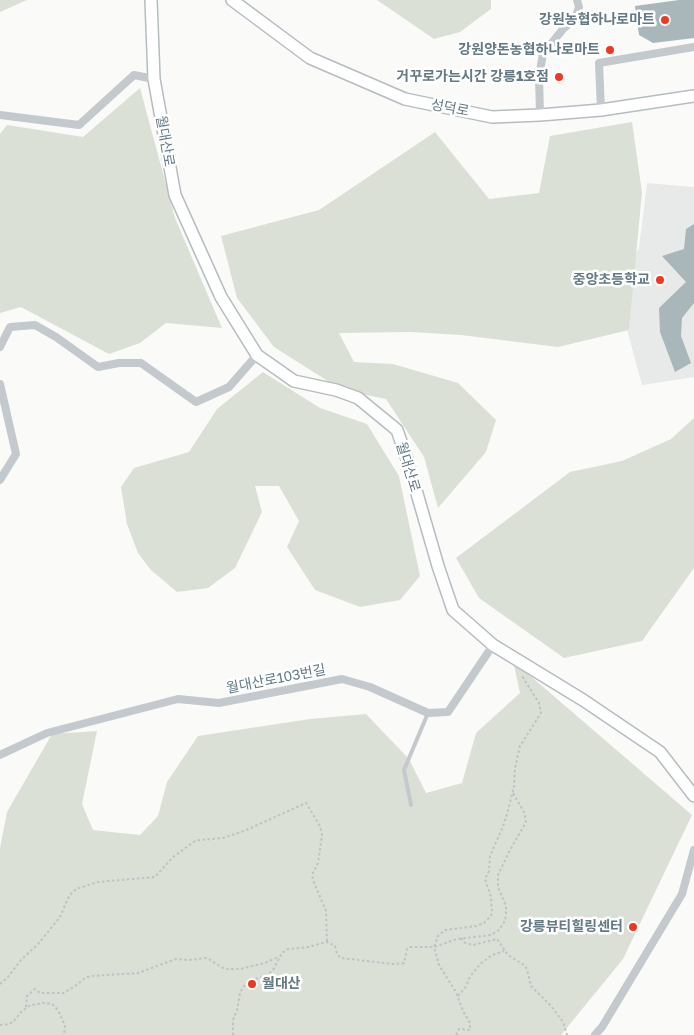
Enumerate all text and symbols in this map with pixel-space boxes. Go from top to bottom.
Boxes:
place label: 강원농협하나로마트 [539,12,655,28]
marker: 강원농협하나로마트 [659,14,671,26]
place label: 강원양돈농협하나로마트 [458,42,600,58]
marker: 강원양돈농협하나로마트 [604,44,616,56]
place label: 거꾸로가는시간 강릉1호점 [397,69,549,85]
marker: 거꾸로가는시간 강릉1호점 [553,71,565,83]
street label: 성덕로 [429,96,471,120]
street label: 월대산로 [152,114,178,168]
place label: 중앙초등학교 [573,272,650,288]
marker: 중앙초등학교 [654,274,666,286]
street label: 월대산로 [392,440,424,494]
street label: 월대산로103번길 [225,661,327,697]
place label: 강릉뷰티힐링센터 [520,919,623,935]
marker: 강릉뷰티힐링센터 [627,921,639,933]
place label: 월대산 [262,976,301,992]
marker: 월대산 [246,978,258,990]

